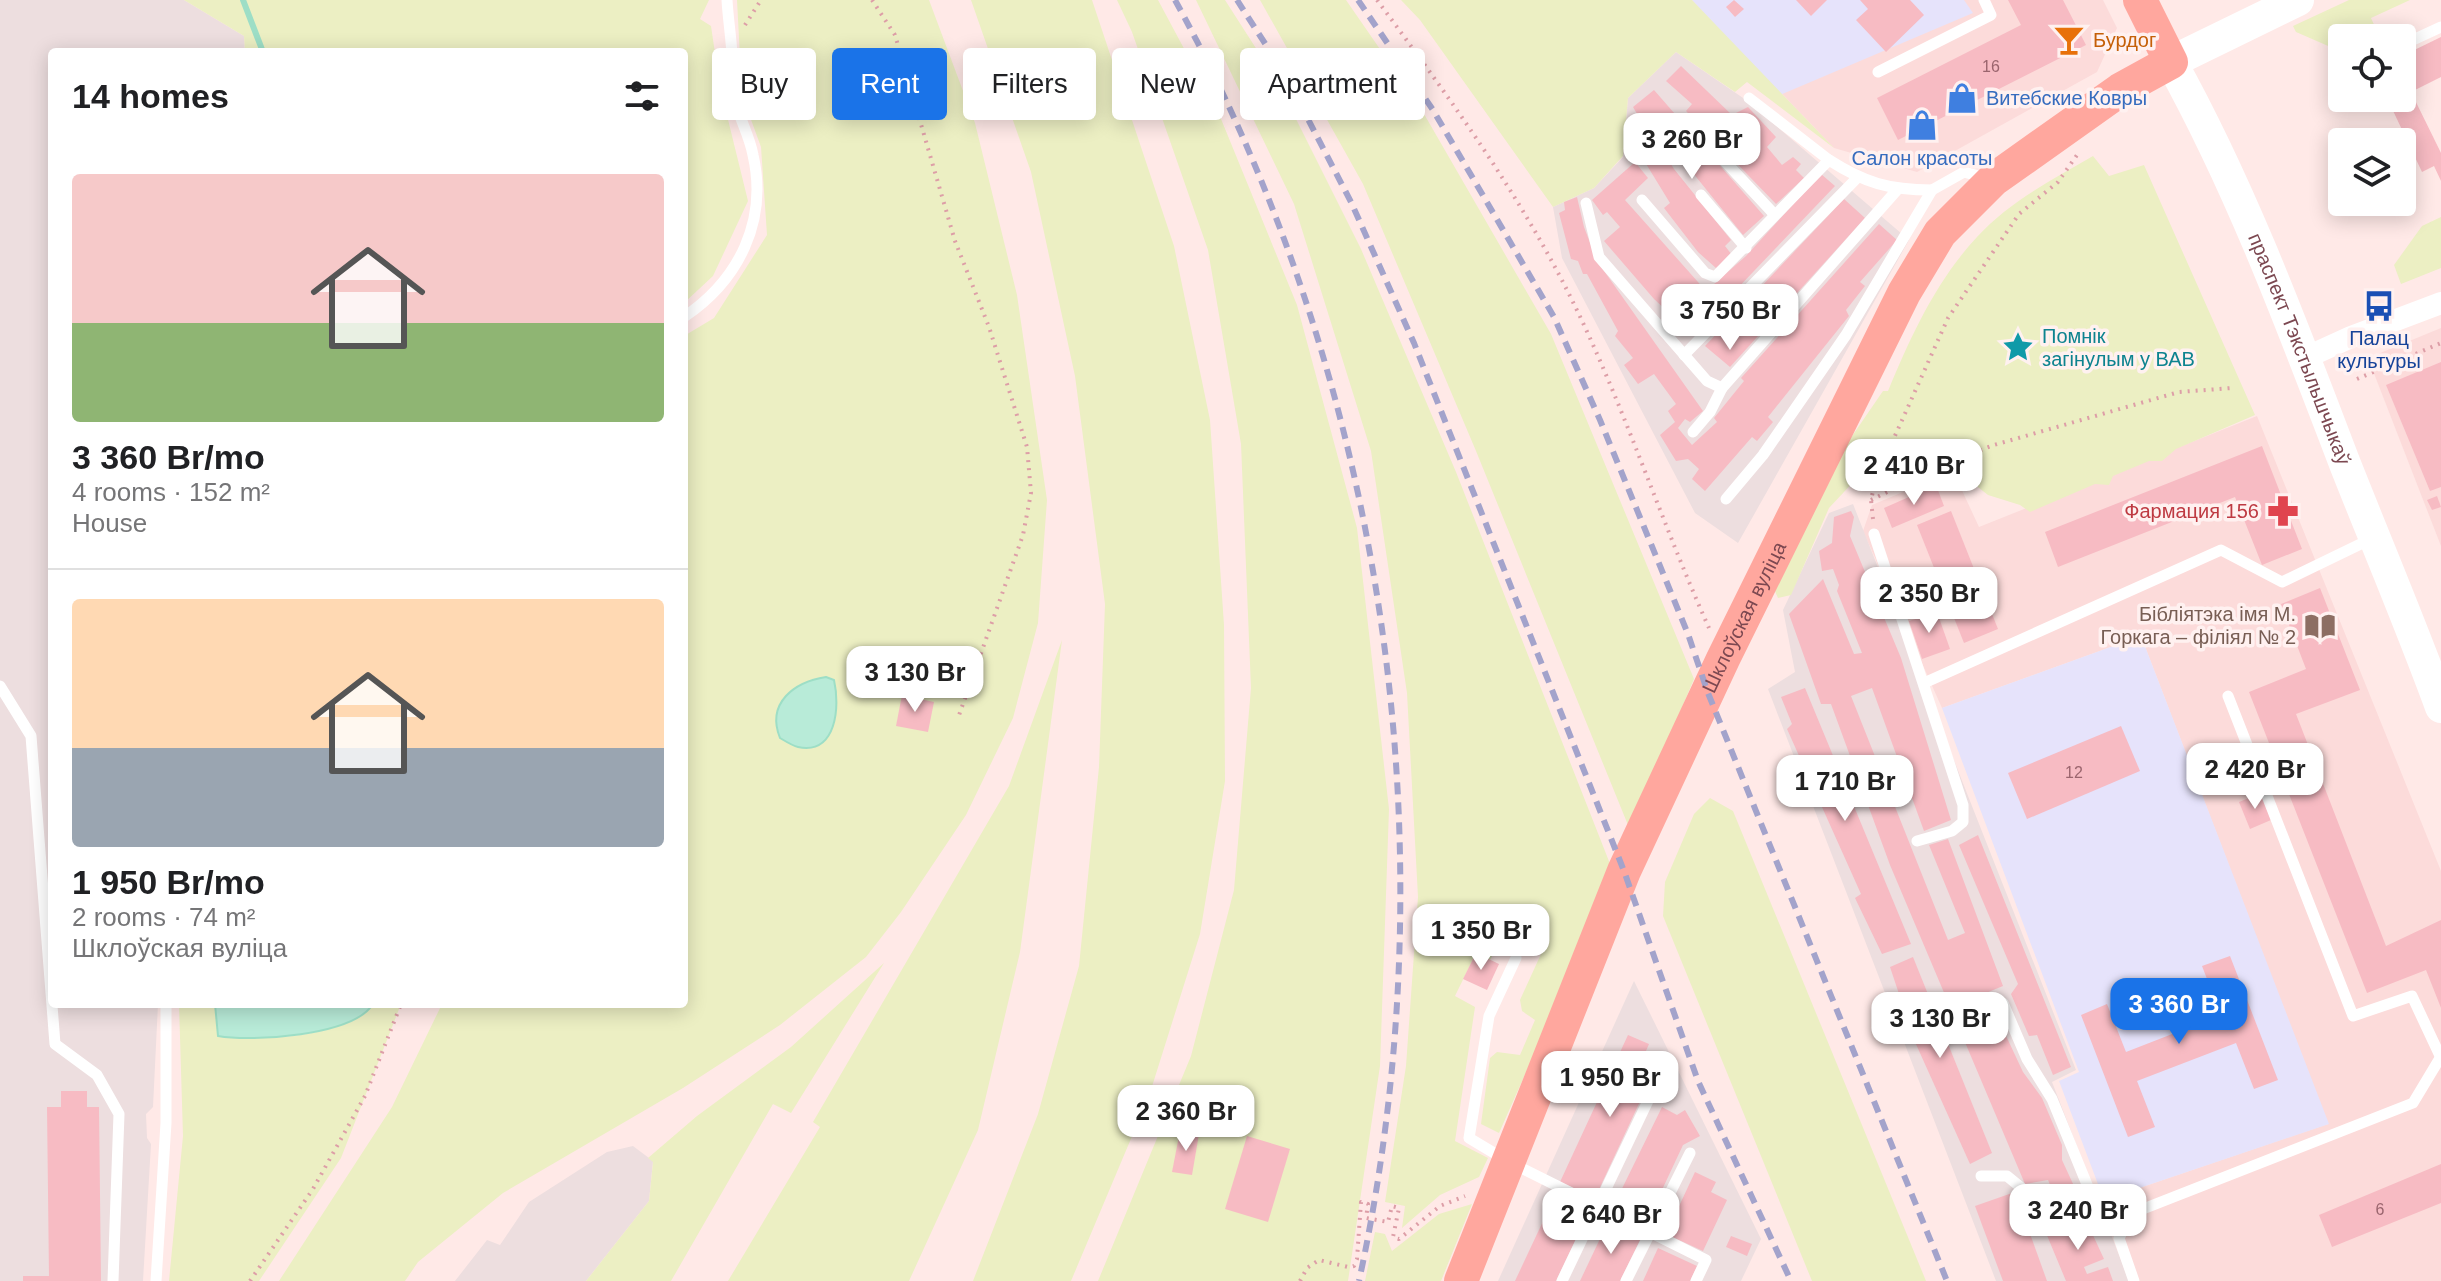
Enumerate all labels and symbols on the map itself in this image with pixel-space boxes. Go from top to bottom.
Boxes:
bar icon: Бурдог [2052,23,2086,57]
place label: Бурдог [2093,29,2156,51]
house number: 16 [1982,58,2000,75]
shop icon: Витебские Ковры [1945,81,1979,115]
place label: Витебские Ковры [1986,87,2147,109]
shop icon: Салон красоты [1905,108,1939,142]
pin: 3 260 Br [1609,113,1775,181]
place label: Салон красоты [1852,147,1992,169]
street label: праспект Тэкстыльшчыкаў [2244,230,2355,468]
pin: 3 750 Br [1647,284,1813,352]
bus stop icon: Палац культуры [2362,289,2396,323]
place label: Помнік загінулым у ВАВ [2042,325,2195,370]
place label: Палац культуры [2337,327,2421,372]
place icon: Помнік загінулым у ВАВ [2001,330,2035,364]
pin: 2 410 Br [1831,439,1997,507]
pharmacy icon: Фармация 156 [2266,494,2300,528]
place label: Фармация 156 [2124,500,2259,522]
street label: Шклоўская вуліца [1698,537,1791,696]
pin: 2 350 Br [1846,567,2012,635]
place label: Бібліятэка імя М. Горкага – філіял № 2 [2101,603,2296,648]
library icon: Бібліятэка імя М. Горкага – філіял № 2 [2303,609,2337,643]
pin: 3 130 Br [832,646,998,714]
pin: 2 420 Br [2172,743,2338,811]
pin: 1 710 Br [1762,755,1928,823]
house number: 12 [2065,764,2083,781]
pin: 1 350 Br [1398,904,1564,972]
pin: 3 360 Br [2096,978,2262,1046]
pin: 3 130 Br [1857,992,2023,1060]
pin: 1 950 Br [1527,1051,1693,1119]
pin: 2 360 Br [1103,1085,1269,1153]
pin: 3 240 Br [1995,1184,2161,1252]
pin: 2 640 Br [1528,1188,1694,1256]
house number: 6 [2376,1201,2385,1218]

